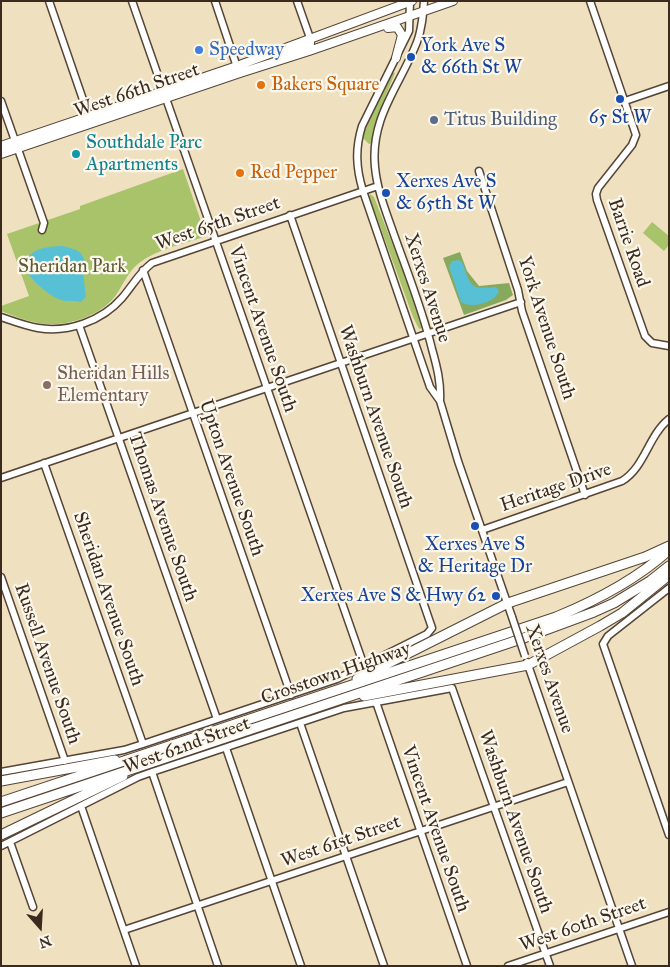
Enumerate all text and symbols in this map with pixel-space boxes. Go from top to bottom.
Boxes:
place label: York Ave S & 66th St W [421,35,522,79]
place label: Speedway [209,39,284,61]
marker: Speedway [193,44,205,56]
marker: York Ave S & 66th St W [405,51,417,63]
street label: West 66th Street [71,59,203,123]
place label: Bakers Square [271,74,379,96]
marker: Bakers Square [255,79,267,91]
marker: 65 St W [614,93,626,105]
place label: 65 St W [589,107,651,129]
place label: Titus Building [444,109,557,131]
marker: Titus Building [428,114,440,126]
place label: Southdale Parc Apartments [86,132,202,176]
marker: Southdale Parc Apartments [70,148,82,160]
place label: Red Pepper [250,162,337,184]
marker: Red Pepper [234,167,246,179]
place label: Xerxes Ave S & 65th St W [396,171,496,215]
marker: Xerxes Ave S & 65th St W [380,187,392,199]
street label: West 65th Street [153,192,283,256]
street label: Barrie Road [602,196,654,290]
street label: Xerxes Avenue [399,230,455,346]
street label: Vincent Avenue South [223,243,301,415]
street label: York Avenue South [512,253,580,403]
park label: Sheridan Park [18,256,126,278]
street label: Washburn Avenue South [333,322,417,512]
place label: Sheridan Hills Elementary [57,363,169,407]
marker: Sheridan Hills Elementary [41,379,53,391]
street label: Upton Avenue South [193,397,269,559]
street label: Thomas Avenue South [122,429,202,605]
street label: Heritage Drive [497,458,615,518]
street label: Sheridan Avenue South [67,509,149,689]
marker: Xerxes Ave S & Heritage Dr [469,520,481,532]
place label: Xerxes Ave S & Heritage Dr [418,534,532,578]
street label: Russell Avenue South [9,581,85,747]
place label: Xerxes Ave S & Hwy 62 [301,585,486,607]
marker: Xerxes Ave S & Hwy 62 [490,590,502,602]
street label: Xerxes Avenue [520,622,578,736]
street label: Crosstown Highway [258,638,414,710]
street label: West 62nd Street [121,713,253,779]
street label: Washburn Avenue South [473,727,557,917]
street label: Vincent Avenue South [396,743,474,915]
street label: West 61st Street [278,811,404,873]
street label: West 60th Street [517,893,649,957]
north arrow [15,902,65,952]
text: N [37,932,53,952]

